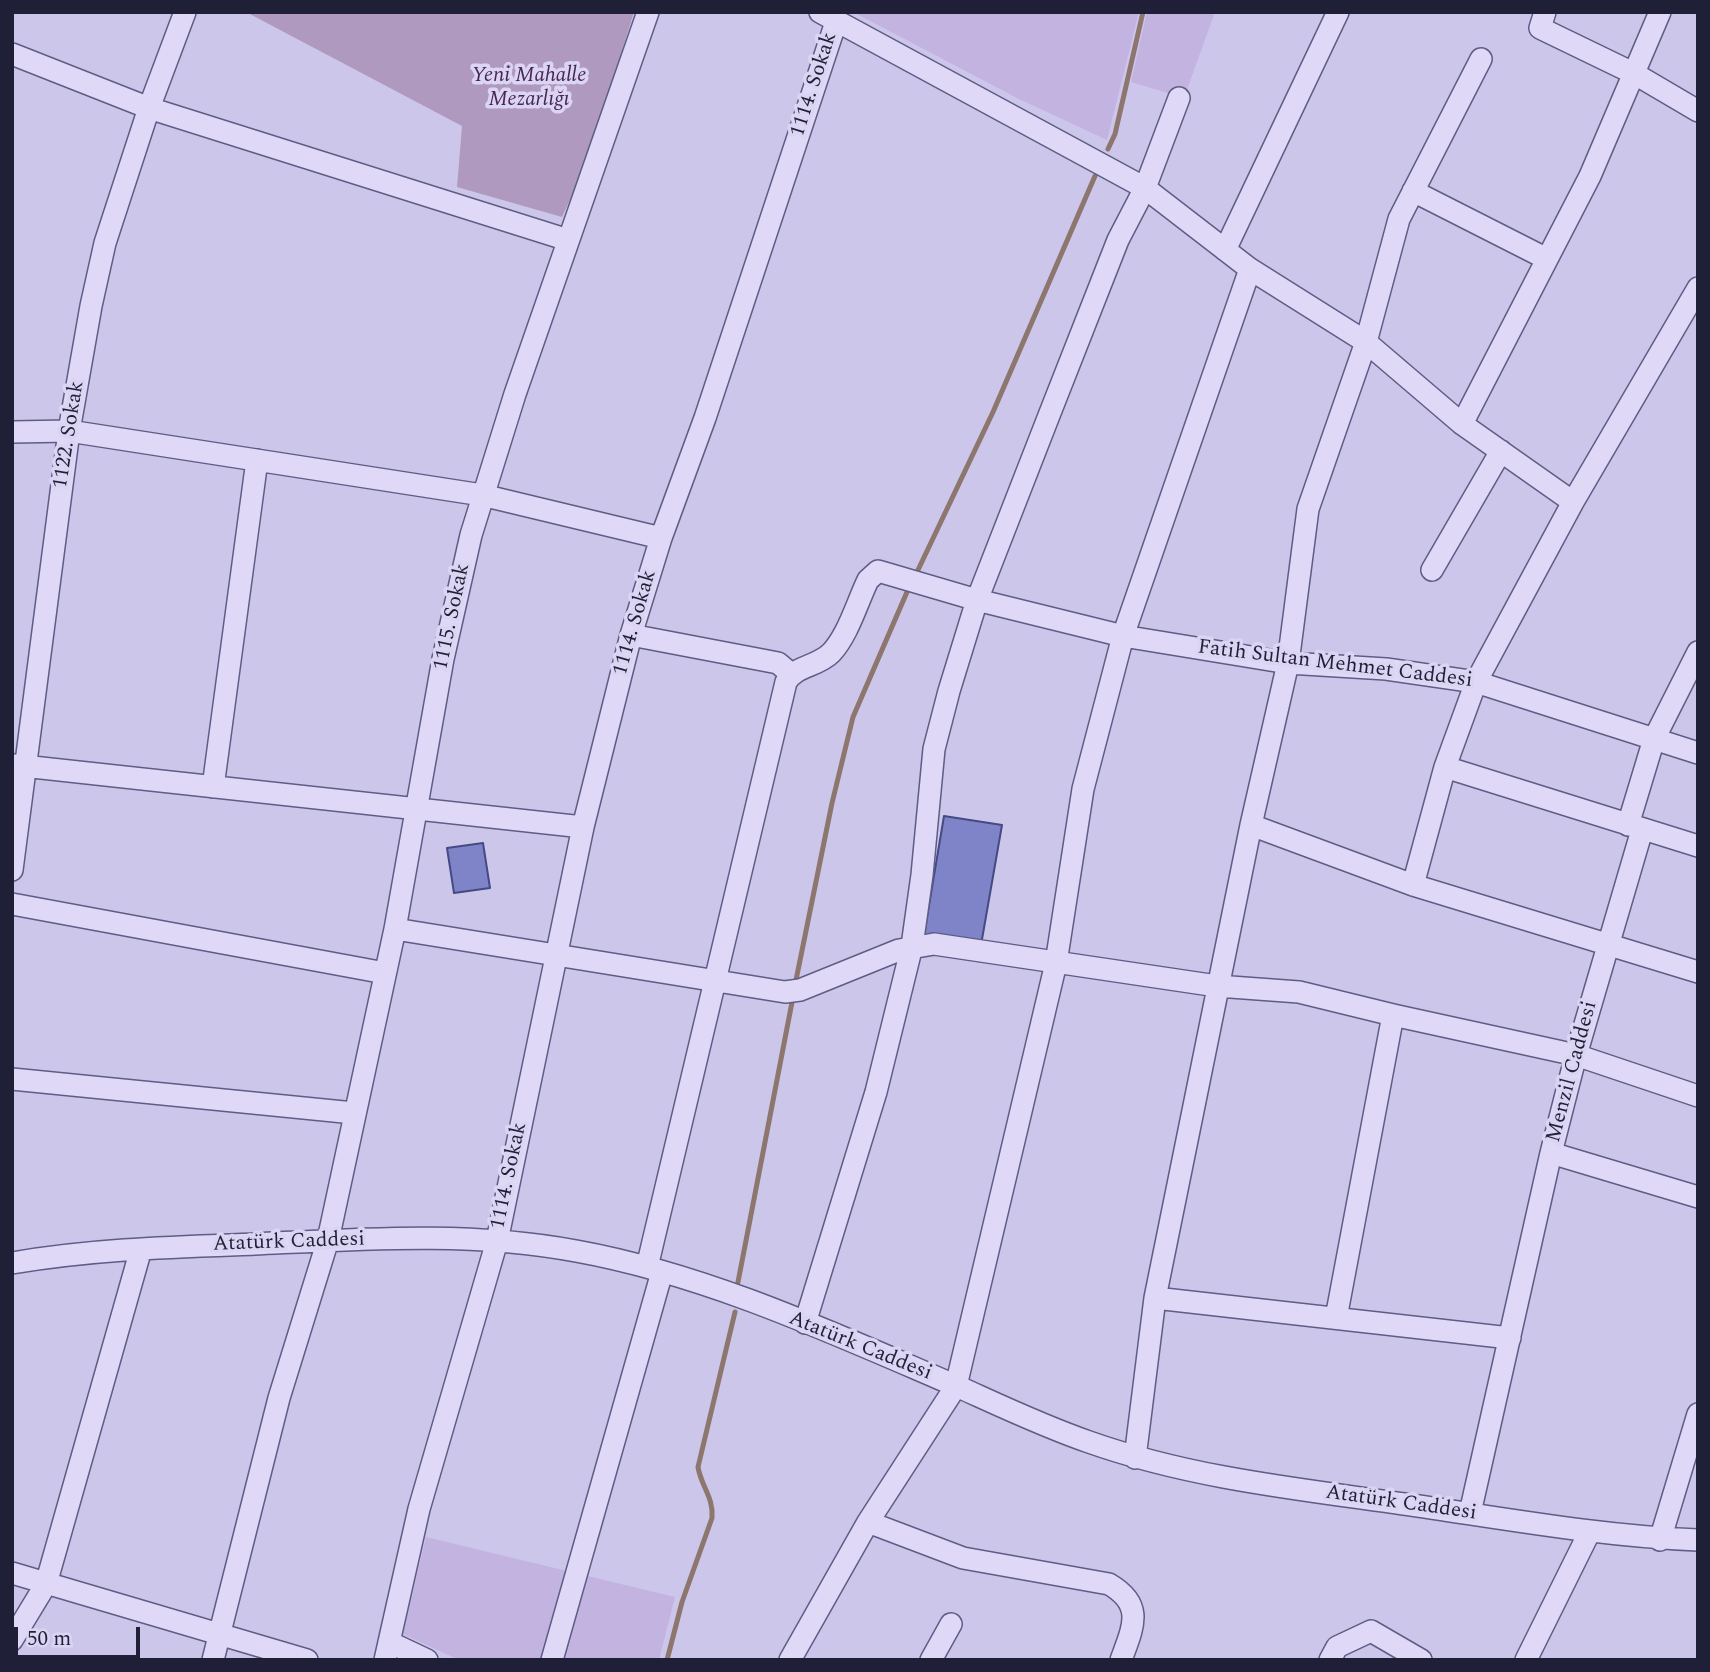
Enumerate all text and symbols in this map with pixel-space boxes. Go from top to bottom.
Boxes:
street label: 1114. Sokak [786,29,844,141]
park label: Yeni Mahalle Mezarlığı [472,64,586,114]
street label: 1122. Sokak [49,379,91,491]
street label: 1115. Sokak [429,561,477,673]
street label: 1114. Sokak [609,567,663,679]
street label: Fatih Sultan Mehmet Caddesi [1196,636,1474,694]
street label: Menzil Caddesi [1542,999,1604,1145]
street label: 1114. Sokak [486,1120,534,1232]
street label: Atatürk Caddesi [213,1228,365,1258]
street label: Atatürk Caddesi [785,1307,935,1387]
street label: Atatürk Caddesi [1324,1481,1478,1527]
scale bar [18,1612,144,1656]
text: 50 m [27,1623,71,1655]

